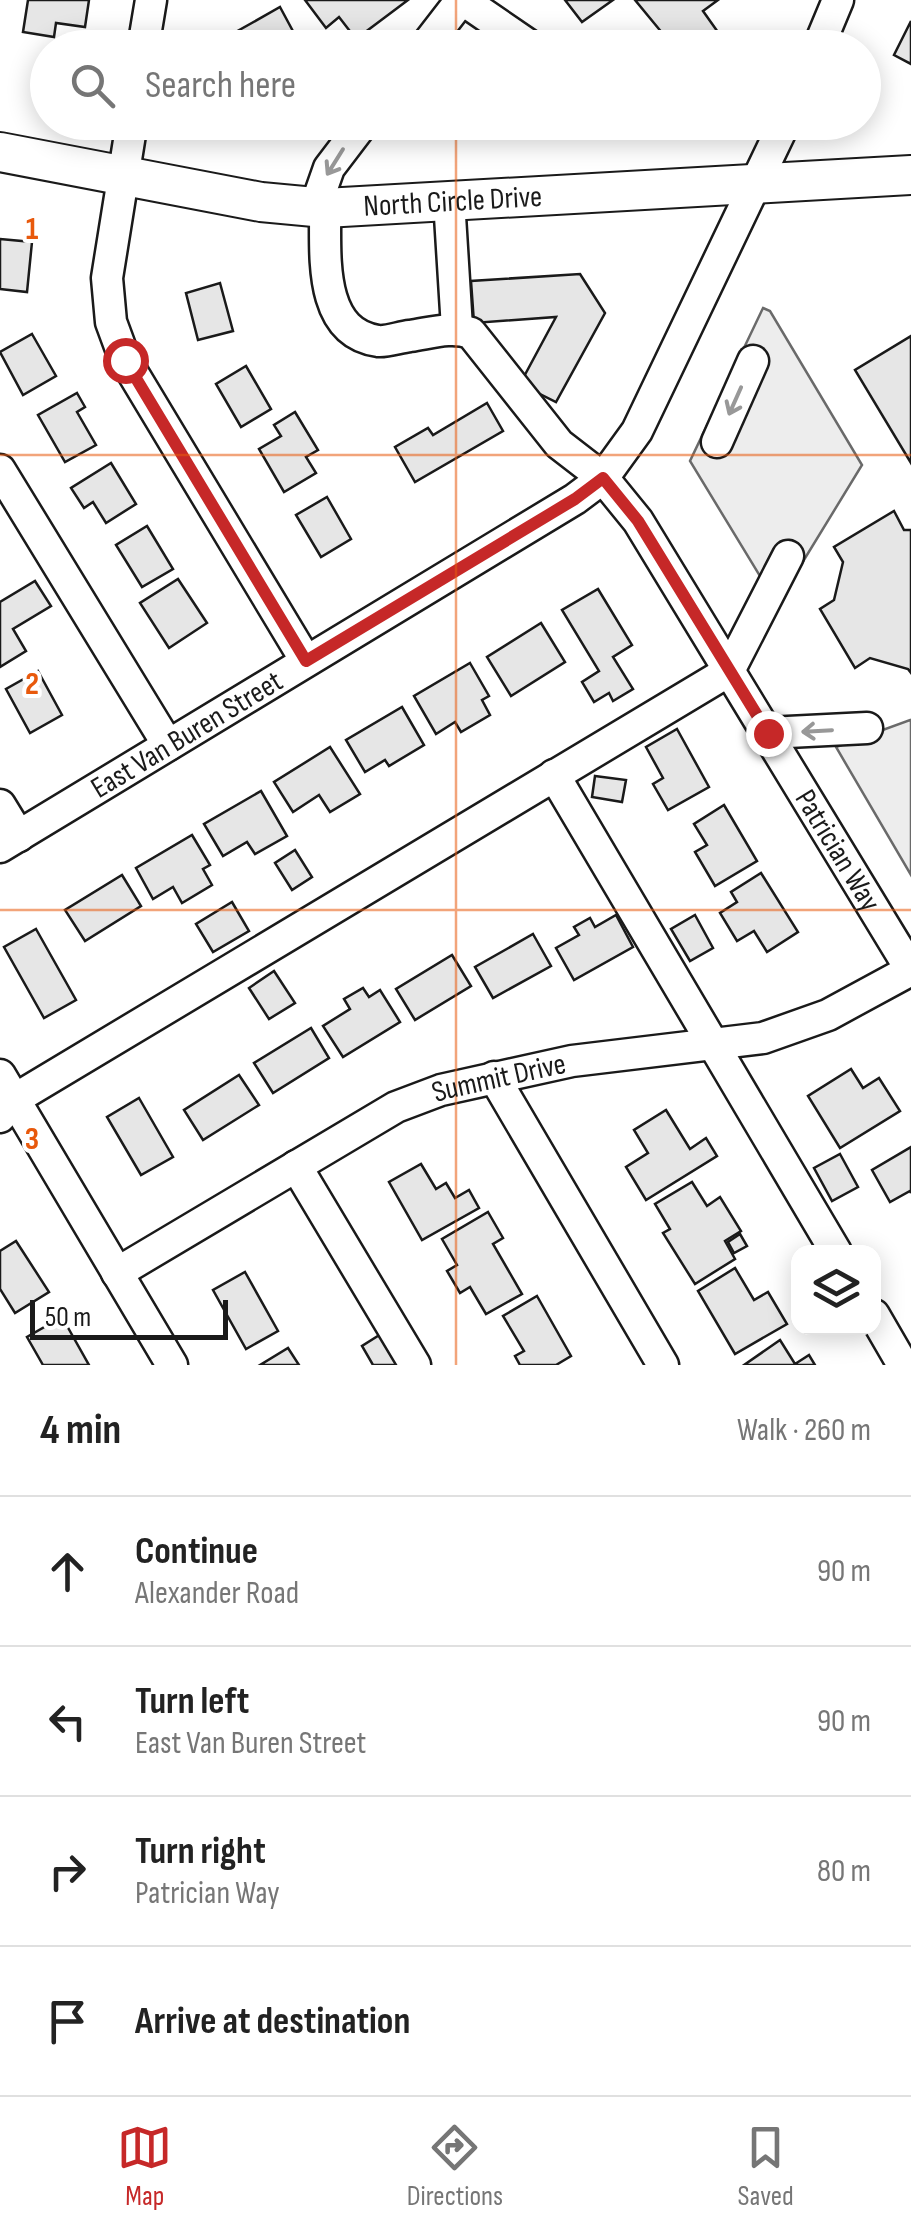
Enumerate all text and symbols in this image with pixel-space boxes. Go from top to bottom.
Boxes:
search box [30,30,881,140]
icon: search [65,58,120,113]
text: Search here [145,63,296,108]
one-way arrow [325,148,345,176]
street label: North Circle Drive [363,179,543,225]
text: 1 [26,210,39,249]
route start [103,338,149,384]
one-way arrow [725,385,743,416]
street label: East Van Buren Street [85,663,289,807]
text: 2 [25,665,39,704]
route end [746,711,792,757]
one-way arrow [802,722,834,741]
street label: Patrician Way [787,783,888,918]
street label: Summit Drive [427,1046,569,1111]
text: 3 [25,1120,39,1159]
map controls [791,1245,881,1335]
button: layers [791,1245,881,1335]
scale bar [30,1295,228,1340]
text: 50 m [45,1301,91,1334]
text: 4 min [40,1405,121,1456]
text: Walk · 260 m [737,1411,871,1450]
text: Continue [135,1529,258,1574]
icon: ahead [40,1544,95,1599]
text: 90 m [817,1552,871,1591]
text: Alexander Road [135,1574,299,1613]
text: Turn left [135,1679,249,1724]
icon: left [40,1694,95,1749]
text: 90 m [817,1702,871,1741]
text: East Van Buren Street [135,1724,366,1763]
text: Turn right [135,1829,266,1874]
icon: right [40,1844,95,1899]
text: 80 m [817,1852,871,1891]
text: Patrician Way [135,1874,280,1913]
icon: arrive [40,1994,95,2049]
text: Arrive at destination [135,1999,410,2044]
tab: Map [117,2120,172,2213]
tab: Directions [407,2120,503,2213]
tab: Saved [738,2120,794,2213]

